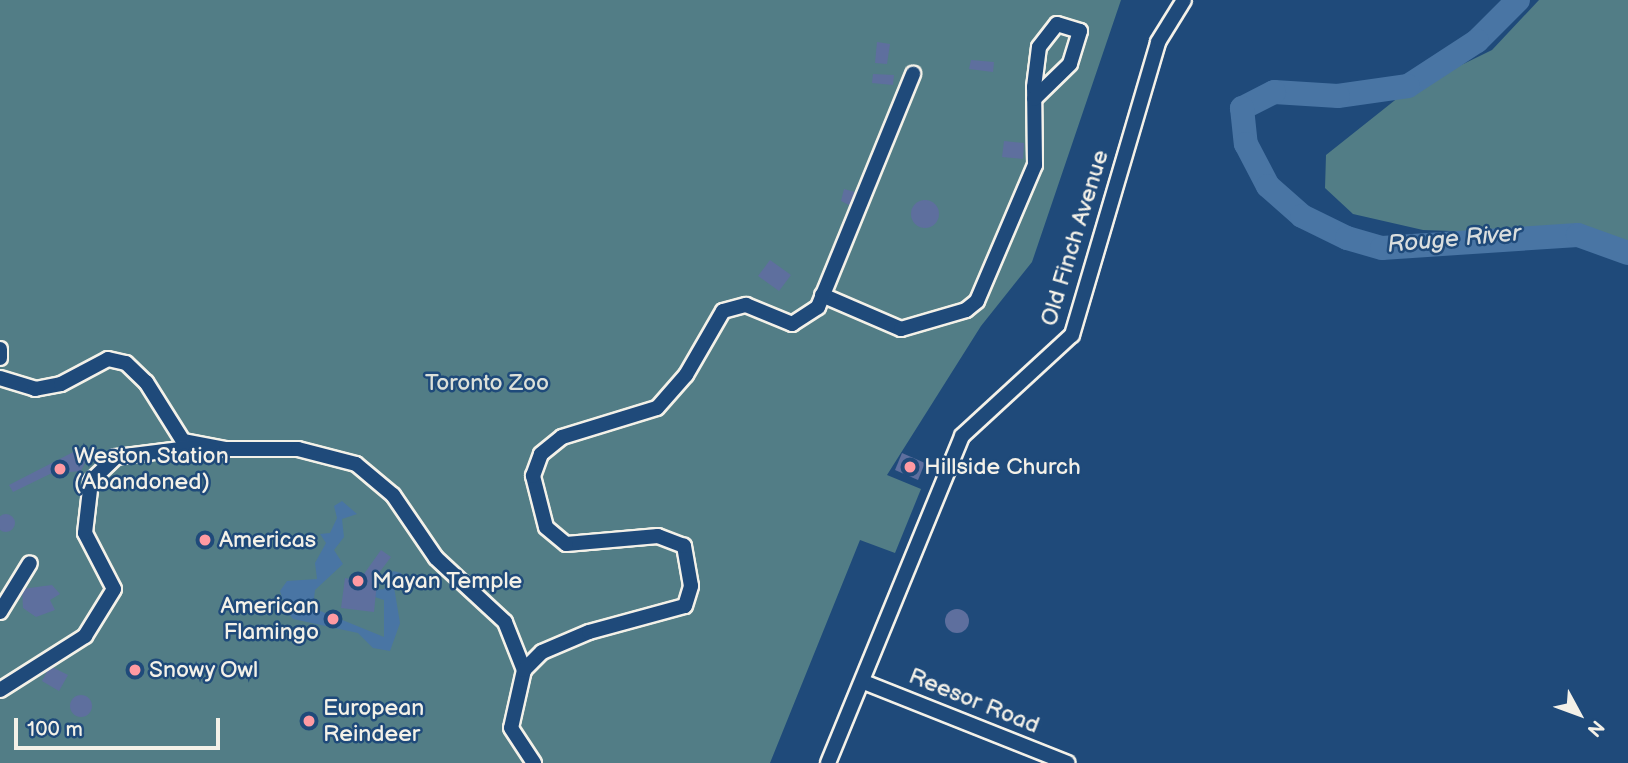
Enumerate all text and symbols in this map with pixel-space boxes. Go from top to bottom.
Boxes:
street label: Old Finch Avenue [1035,147,1115,329]
water label: Rouge River [1386,219,1522,259]
park label: Toronto Zoo [425,369,549,397]
place label: Weston Station (Abandoned) [74,442,229,496]
place label: Hillside Church [924,453,1081,481]
marker: Hillside Church [902,459,918,475]
marker: Weston Station (Abandoned) [52,461,68,477]
place label: Americas [219,526,316,554]
marker: Americas [197,532,213,548]
place label: Mayan Temple [372,567,523,595]
marker: Mayan Temple [350,573,366,589]
place label: American Flamingo [220,592,319,646]
marker: American Flamingo [325,611,341,627]
place label: Snowy Owl [149,656,260,684]
marker: Snowy Owl [127,662,143,678]
street label: Reesor Road [905,662,1043,740]
north arrow [1544,679,1614,749]
place label: European Reindeer [323,694,424,748]
scale bar [18,704,224,748]
marker: European Reindeer [301,713,317,729]
text: N [1582,715,1609,741]
text: 100 m [27,717,83,742]

